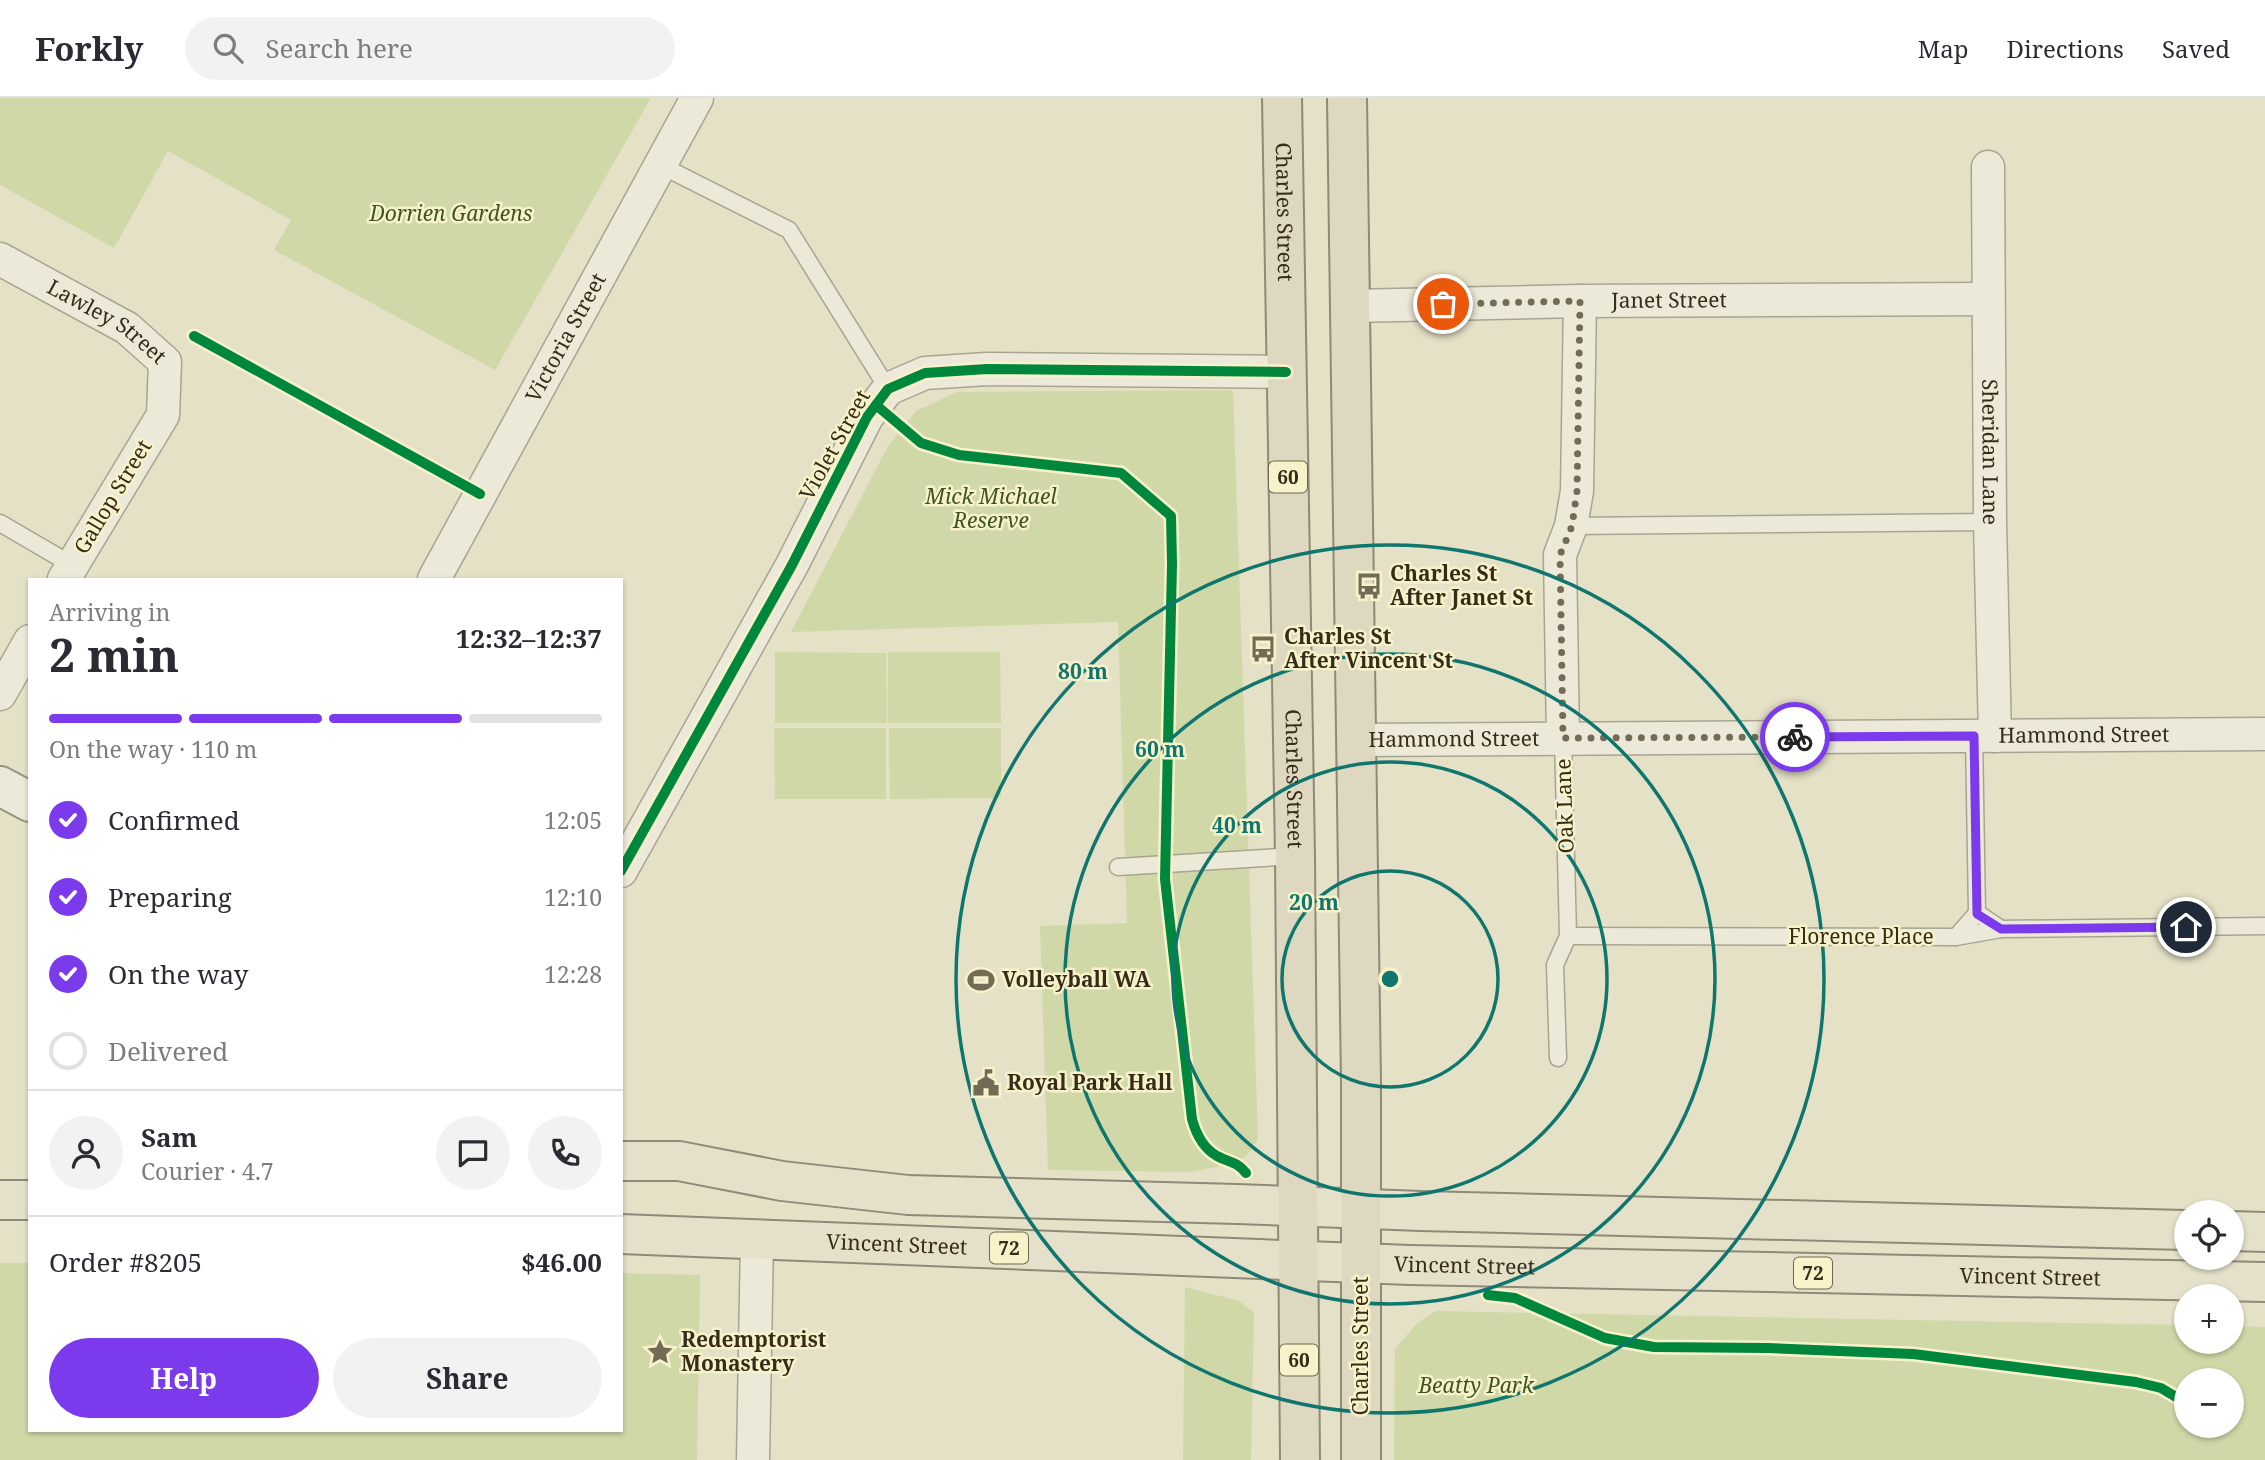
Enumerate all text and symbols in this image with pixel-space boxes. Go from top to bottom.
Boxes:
search box [185,17,675,80]
text: Forkly [35,26,143,71]
icon: search [209,29,247,67]
text: Search here [265,30,413,66]
text: Map [1918,32,1969,65]
text: Directions [2007,32,2124,65]
text: Saved [2162,32,2230,65]
street label: Charles Street [1270,142,1300,282]
park label: Dorrien Gardens [368,199,533,227]
street label: Victoria Street [518,268,612,407]
street label: Lawley Street [43,272,173,370]
pin [1413,274,1473,334]
icon: bag [1424,285,1462,323]
street label: Janet Street [1610,285,1727,314]
street label: Sheridan Lane [1976,379,2005,525]
street label: Violet Street [792,384,876,505]
street label: Gallop Street [67,434,157,559]
road number: 60 [1269,462,1307,492]
park label: Mick Michael Reserve [924,482,1057,534]
place label: Charles St After Janet St [1390,559,1533,611]
bus stop icon: Charles St After Janet St [1354,571,1384,601]
text: Arriving in [49,596,170,628]
text: 12:32–12:37 [456,620,602,656]
place label: Charles St After Vincent St [1284,622,1454,674]
text: 2 min [49,623,179,685]
bus stop icon: Charles St After Vincent St [1248,634,1278,664]
text: 80 m [1058,657,1108,685]
courier [1760,702,1830,772]
street label: Charles Street [1279,709,1310,849]
icon: bike [1776,718,1814,756]
street label: Hammond Street [1998,720,2170,749]
street label: Hammond Street [1368,724,1540,753]
text: On the way · 110 m [49,733,257,765]
text: 60 m [1135,735,1185,763]
street label: Oak Lane [1548,758,1580,854]
icon: check [49,801,87,839]
text: Confirmed [108,802,240,838]
text: 12:05 [544,804,602,836]
text: 40 m [1212,811,1262,839]
icon: check [49,878,87,916]
text: Preparing [108,879,232,915]
text: 12:10 [544,881,602,913]
text: 20 m [1289,888,1339,916]
pin [2156,897,2216,957]
icon: home [2167,908,2205,946]
street label: Florence Place [1788,922,1934,950]
icon: check [49,955,87,993]
text: On the way [108,956,248,992]
text: 12:28 [544,958,602,990]
sports icon: Volleyball WA [966,965,996,995]
place label: Volleyball WA [1002,965,1151,993]
centre of rings [1378,967,1402,991]
text: Delivered [108,1033,228,1069]
public building icon: Royal Park Hall [971,1068,1001,1098]
place label: Royal Park Hall [1007,1068,1173,1096]
button: person [49,1116,123,1190]
button: chat [436,1116,510,1190]
button: phone [528,1116,602,1190]
text: Sam [141,1119,197,1155]
text: Courier · 4.7 [141,1155,274,1187]
map controls [2174,1200,2244,1438]
button: locate [2174,1200,2244,1270]
street label: Vincent Street [826,1227,968,1261]
road number: 72 [990,1232,1028,1264]
text: Order #8205 [49,1244,202,1280]
text: $46.00 [521,1244,602,1280]
street label: Vincent Street [1393,1249,1535,1280]
road number: 72 [1794,1258,1832,1288]
street label: Vincent Street [1959,1261,2101,1292]
street label: Charles Street [1346,1276,1374,1416]
button: + [2174,1284,2244,1354]
place label: Redemptorist Monastery [681,1325,827,1377]
place icon: Redemptorist Monastery [645,1337,675,1367]
button: Help [49,1338,319,1418]
button: Share [333,1338,602,1418]
road number: 60 [1280,1344,1318,1376]
button: − [2174,1368,2244,1438]
park label: Beatty Park [1417,1371,1535,1399]

